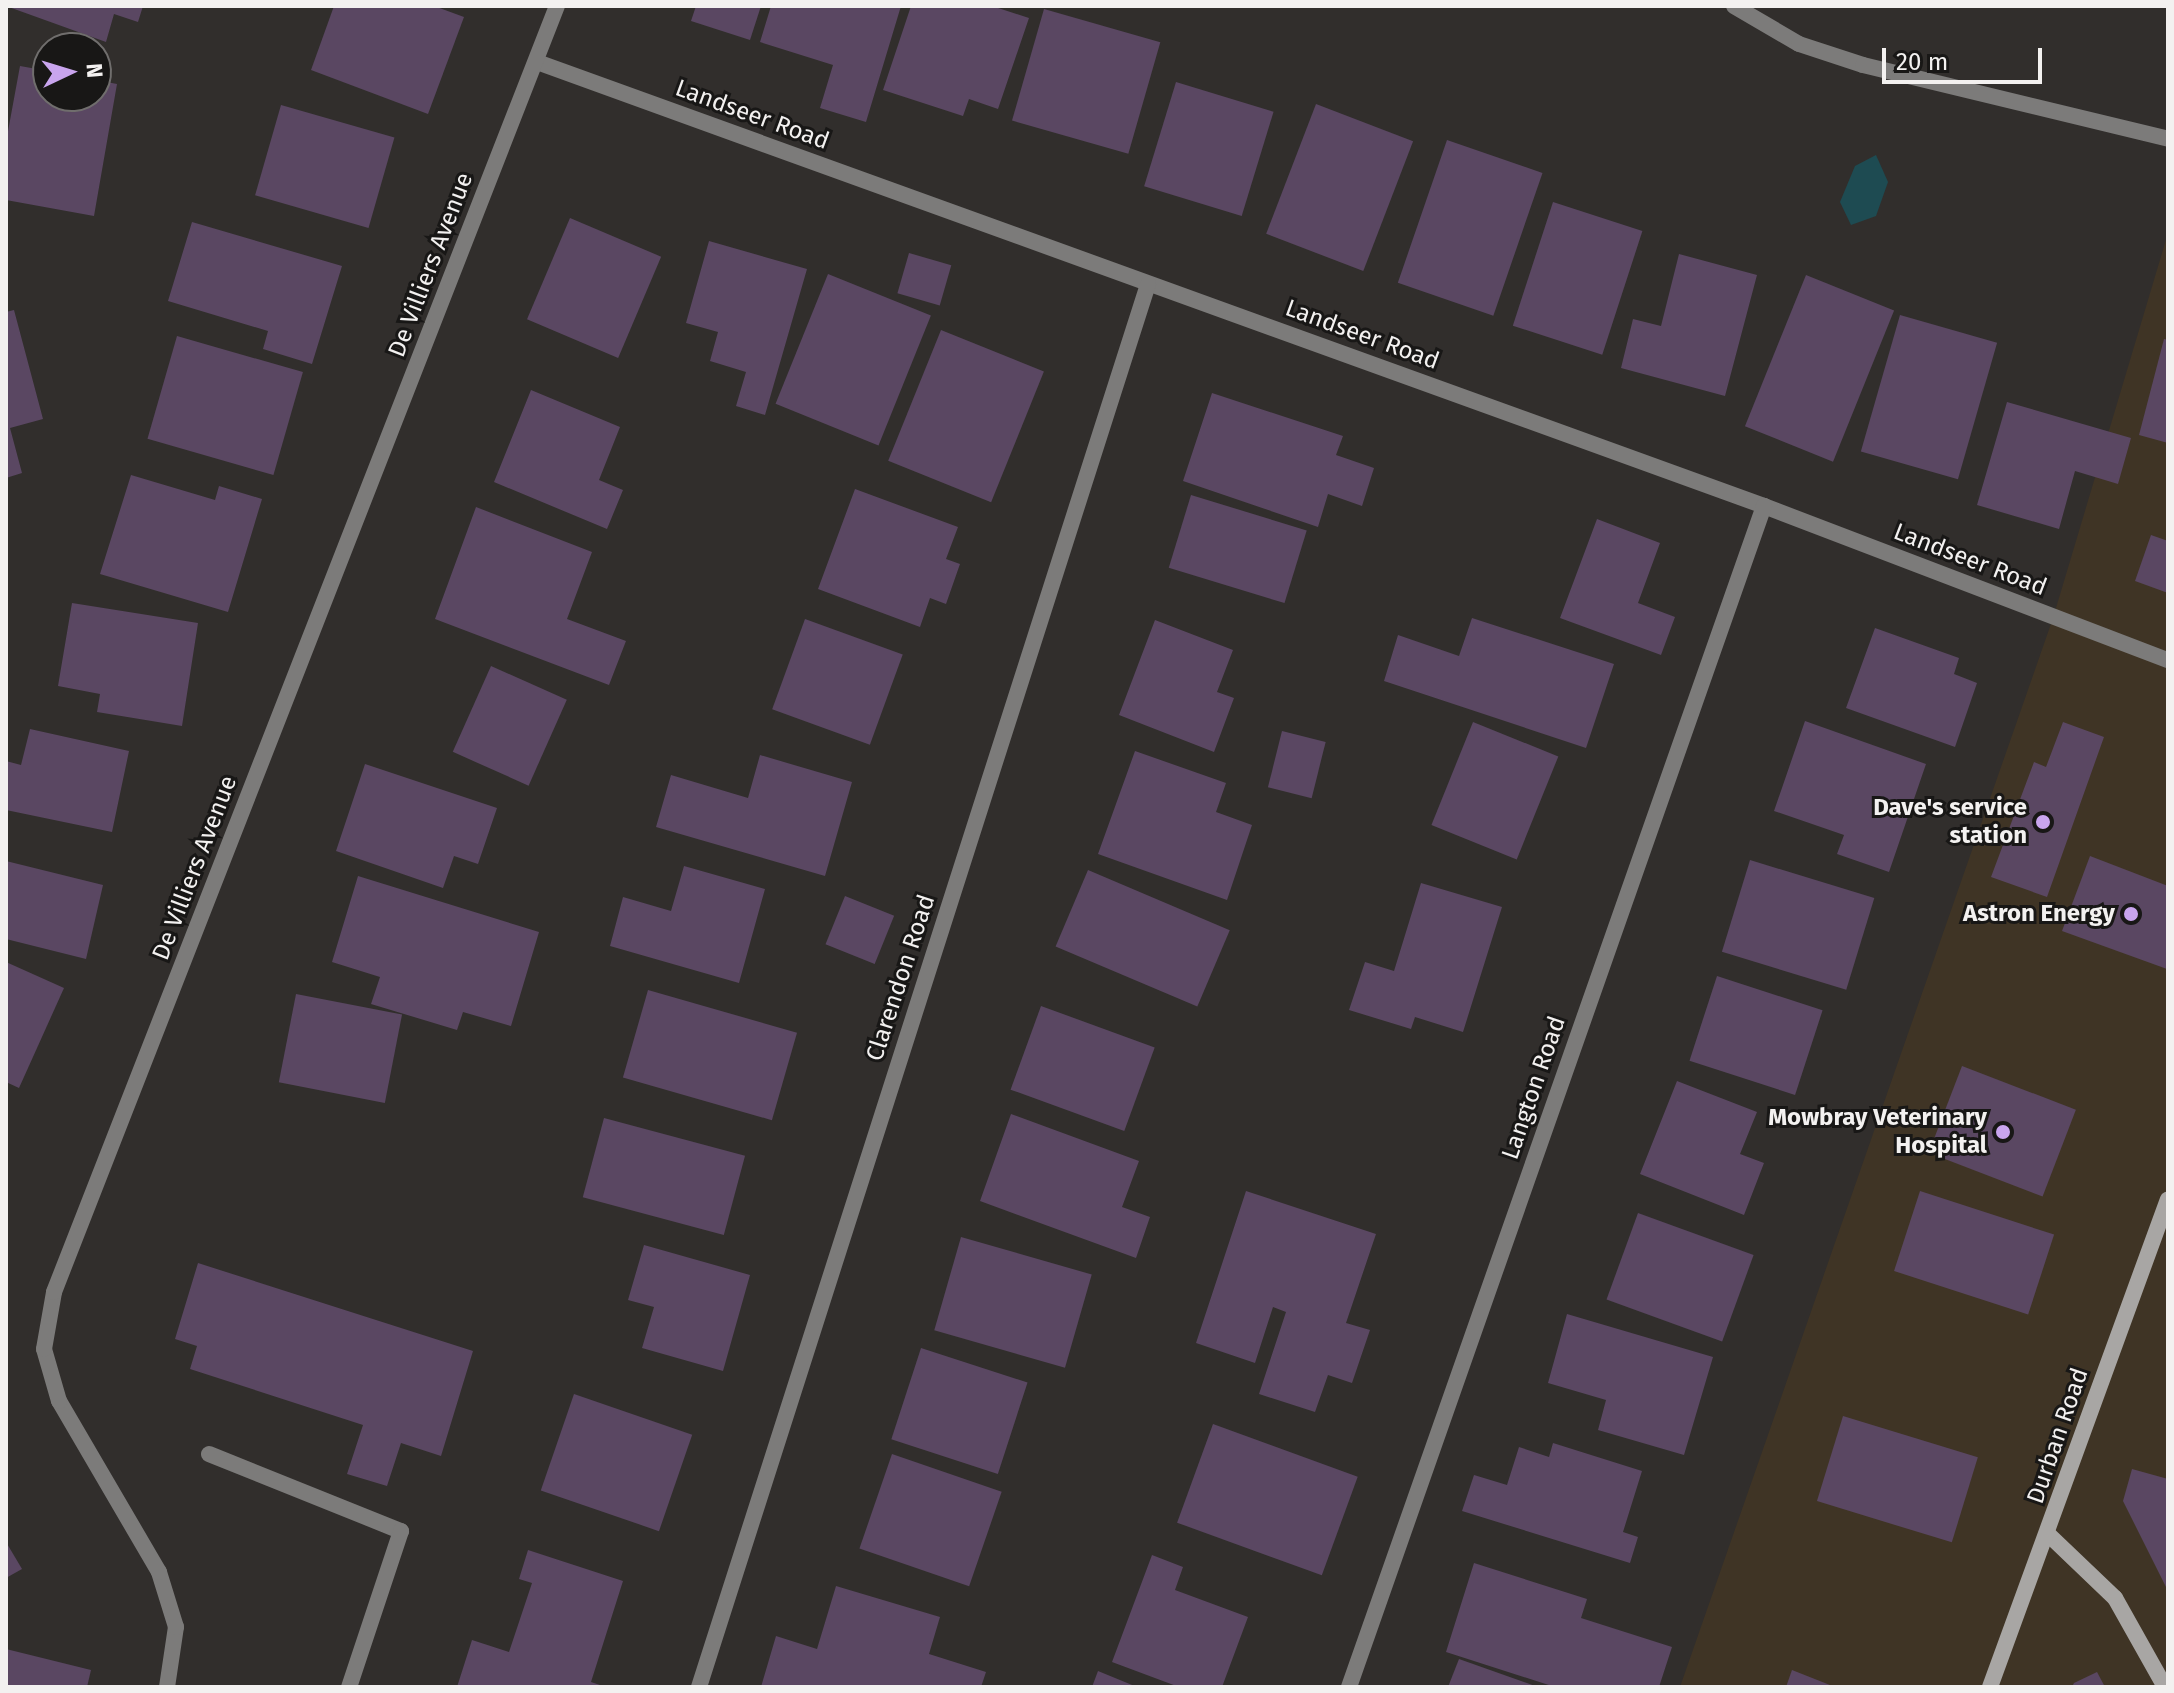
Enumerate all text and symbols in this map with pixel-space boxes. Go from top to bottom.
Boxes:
north arrow [32,32,112,112]
scale bar [1886,32,2046,82]
text: 20 m [1896,48,1948,76]
text: N [80,62,108,79]
street label: Landseer Road [671,74,833,156]
street label: De Villiers Avenue [383,169,479,361]
street label: Landseer Road [1281,294,1443,376]
street label: Landseer Road [1889,518,2051,602]
street label: De Villiers Avenue [147,772,243,964]
place label: Dave's service station [1873,794,2027,850]
marker: Dave's service station [2034,813,2052,831]
street label: Clarendon Road [861,891,941,1065]
place label: Astron Energy [1963,900,2115,928]
marker: Astron Energy [2122,905,2140,923]
street label: Langton Road [1496,1013,1572,1163]
place label: Mowbray Veterinary Hospital [1768,1104,1987,1160]
marker: Mowbray Veterinary Hospital [1994,1123,2012,1141]
street label: Durban Road [2021,1364,2095,1508]

